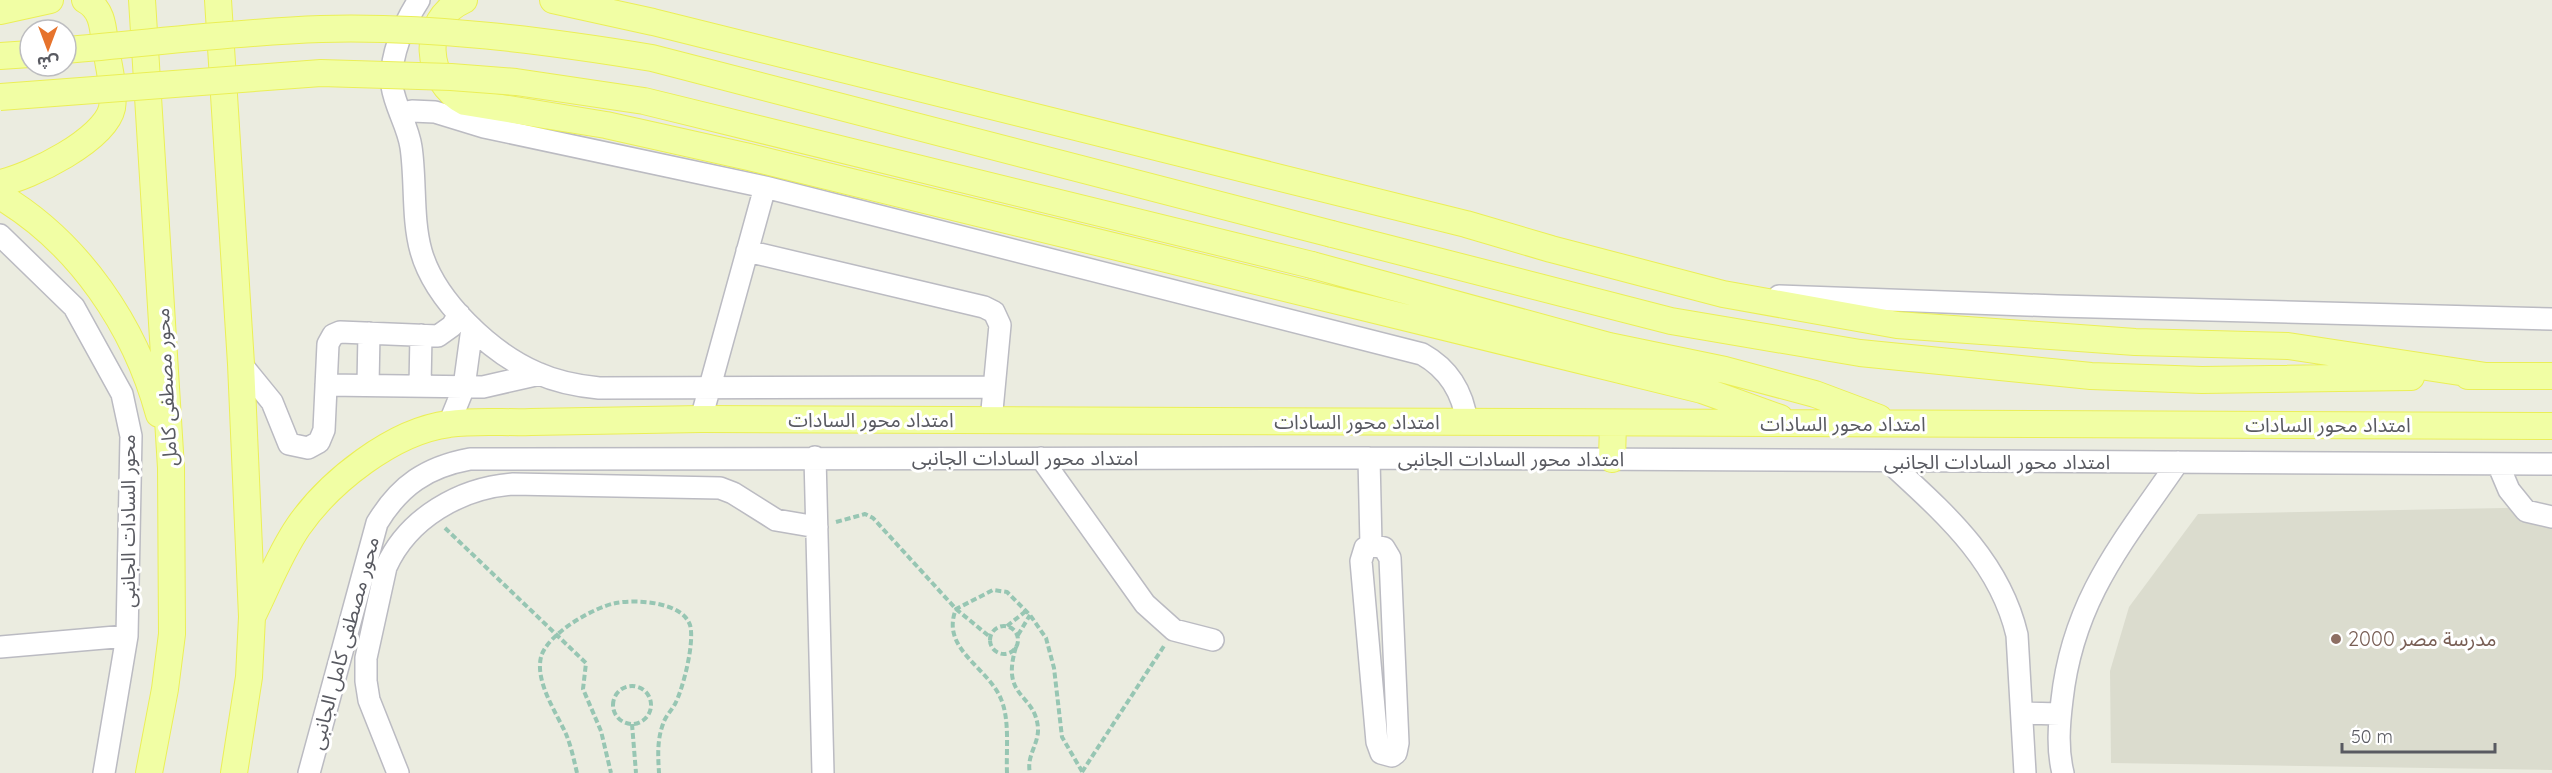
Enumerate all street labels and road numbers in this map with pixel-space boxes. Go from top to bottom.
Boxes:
street label: محور مصطفى كامل [149,307,182,467]
street label: امتداد محور السادات [788,407,954,432]
street label: امتداد محور السادات [1274,409,1440,434]
street label: امتداد محور السادات [1760,411,1926,436]
street label: امتداد محور السادات [2245,412,2411,437]
street label: محور السادات الجانبى [115,434,140,608]
street label: امتداد محور السادات الجانبى [912,445,1138,470]
street label: امتداد محور السادات الجانبى [1398,446,1624,471]
street label: امتداد محور السادات الجانبى [1884,449,2110,474]
street label: محور مصطفى كامل الجانبى [303,534,384,752]

